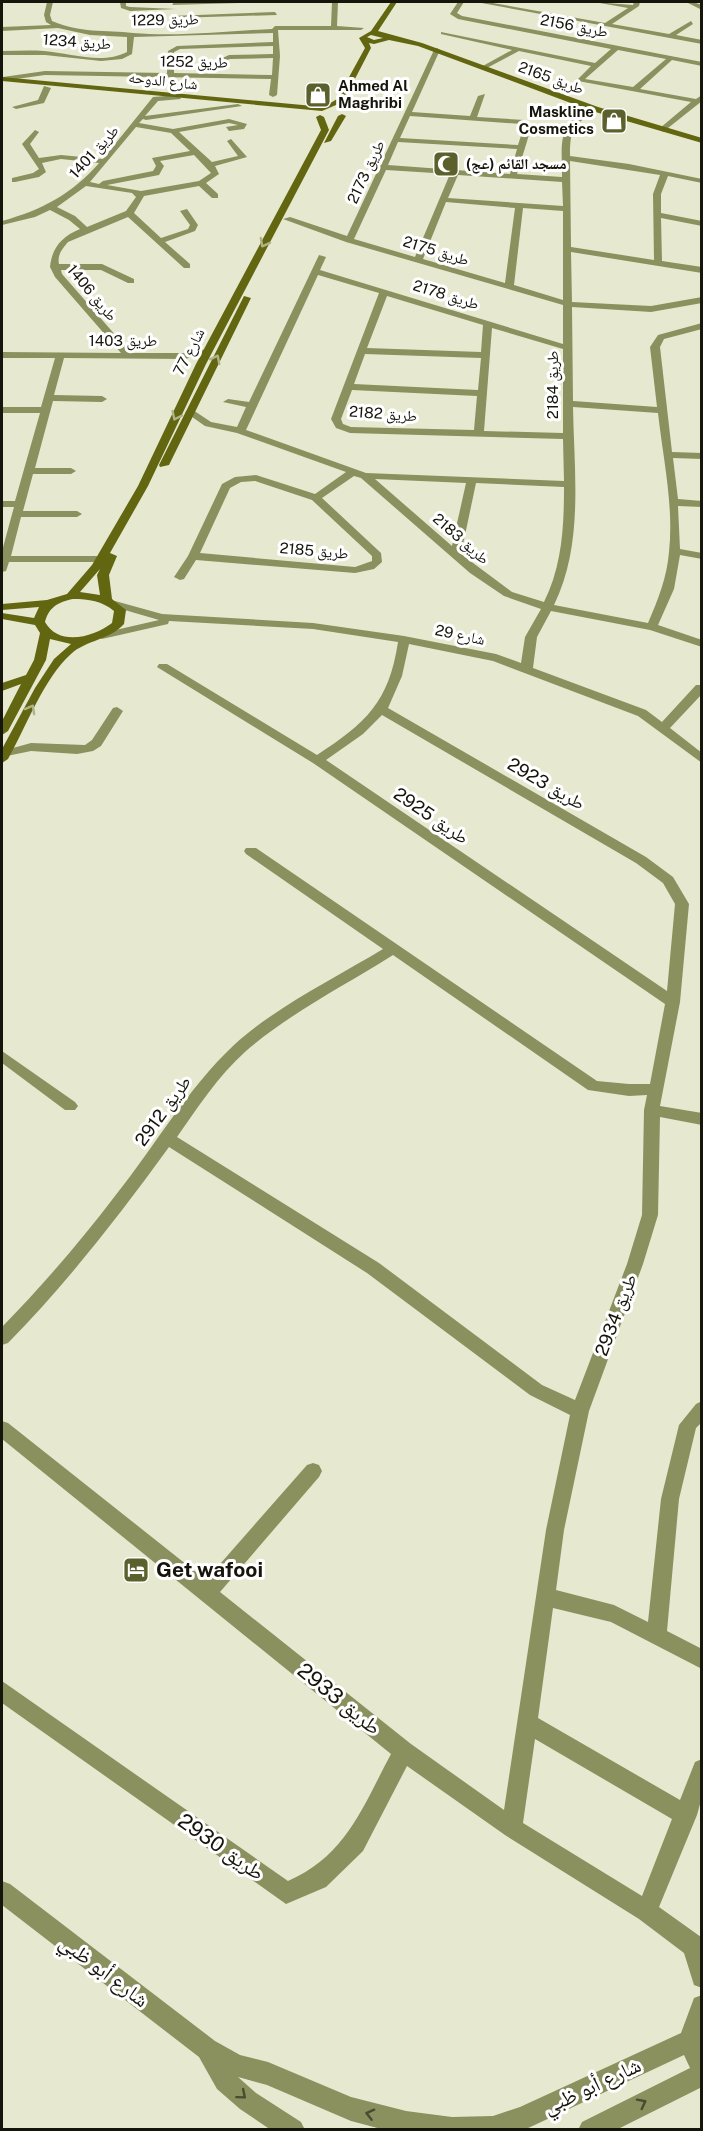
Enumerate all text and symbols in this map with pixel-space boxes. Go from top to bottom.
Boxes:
street label: طريق 1229 [131,10,199,31]
street label: طريق 2156 [539,11,609,42]
street label: طريق 1234 [42,31,112,54]
street label: طريق 1252 [160,52,228,73]
street label: طريق 2165 [515,58,586,99]
street label: شارع الدوحه [127,68,199,95]
place label: Ahmed Al Maghribi [338,77,408,111]
shop icon: Ahmed Al Maghribi [303,80,333,110]
place label: Maskline Cosmetics [519,103,594,137]
shop icon: Maskline Cosmetics [599,106,629,136]
street label: طريق 1401 [65,122,123,183]
street label: طريق 2173 [344,137,389,207]
mosque icon: مسجد القائم (عج) [431,149,461,179]
place label: مسجد القائم (عج) [466,155,567,174]
street label: طريق 2175 [401,232,471,271]
one-way arrow [260,236,271,247]
street label: طريق 1406 [62,261,121,326]
street label: طريق 2178 [411,276,481,315]
street label: شارع 77 [170,325,209,379]
street label: طريق 1403 [89,332,157,351]
street label: طريق 2184 [544,351,563,419]
one-way arrow [209,354,221,365]
street label: طريق 2182 [348,403,418,426]
one-way arrow [171,410,183,421]
street label: طريق 2183 [429,510,493,569]
street label: طريق 2185 [279,539,349,564]
street label: شارع 29 [433,621,487,650]
one-way arrow [24,705,35,715]
street label: طريق 2923 [504,753,588,815]
street label: طريق 2925 [389,783,473,849]
street label: طريق 2912 [130,1072,196,1150]
street label: طريق 2934 [590,1271,642,1359]
hotel icon: Get wafooi [121,1555,151,1585]
place label: Get wafooi [156,1557,263,1582]
street label: طريق 2933 [292,1657,386,1741]
street label: طريق 2930 [173,1808,269,1886]
street label: شارع أبو ظبي [52,1929,154,2016]
street label: شارع أبو ظبي [539,2052,647,2123]
one-way arrow [235,2088,246,2099]
one-way arrow [636,2099,647,2111]
one-way arrow [365,2109,375,2122]

